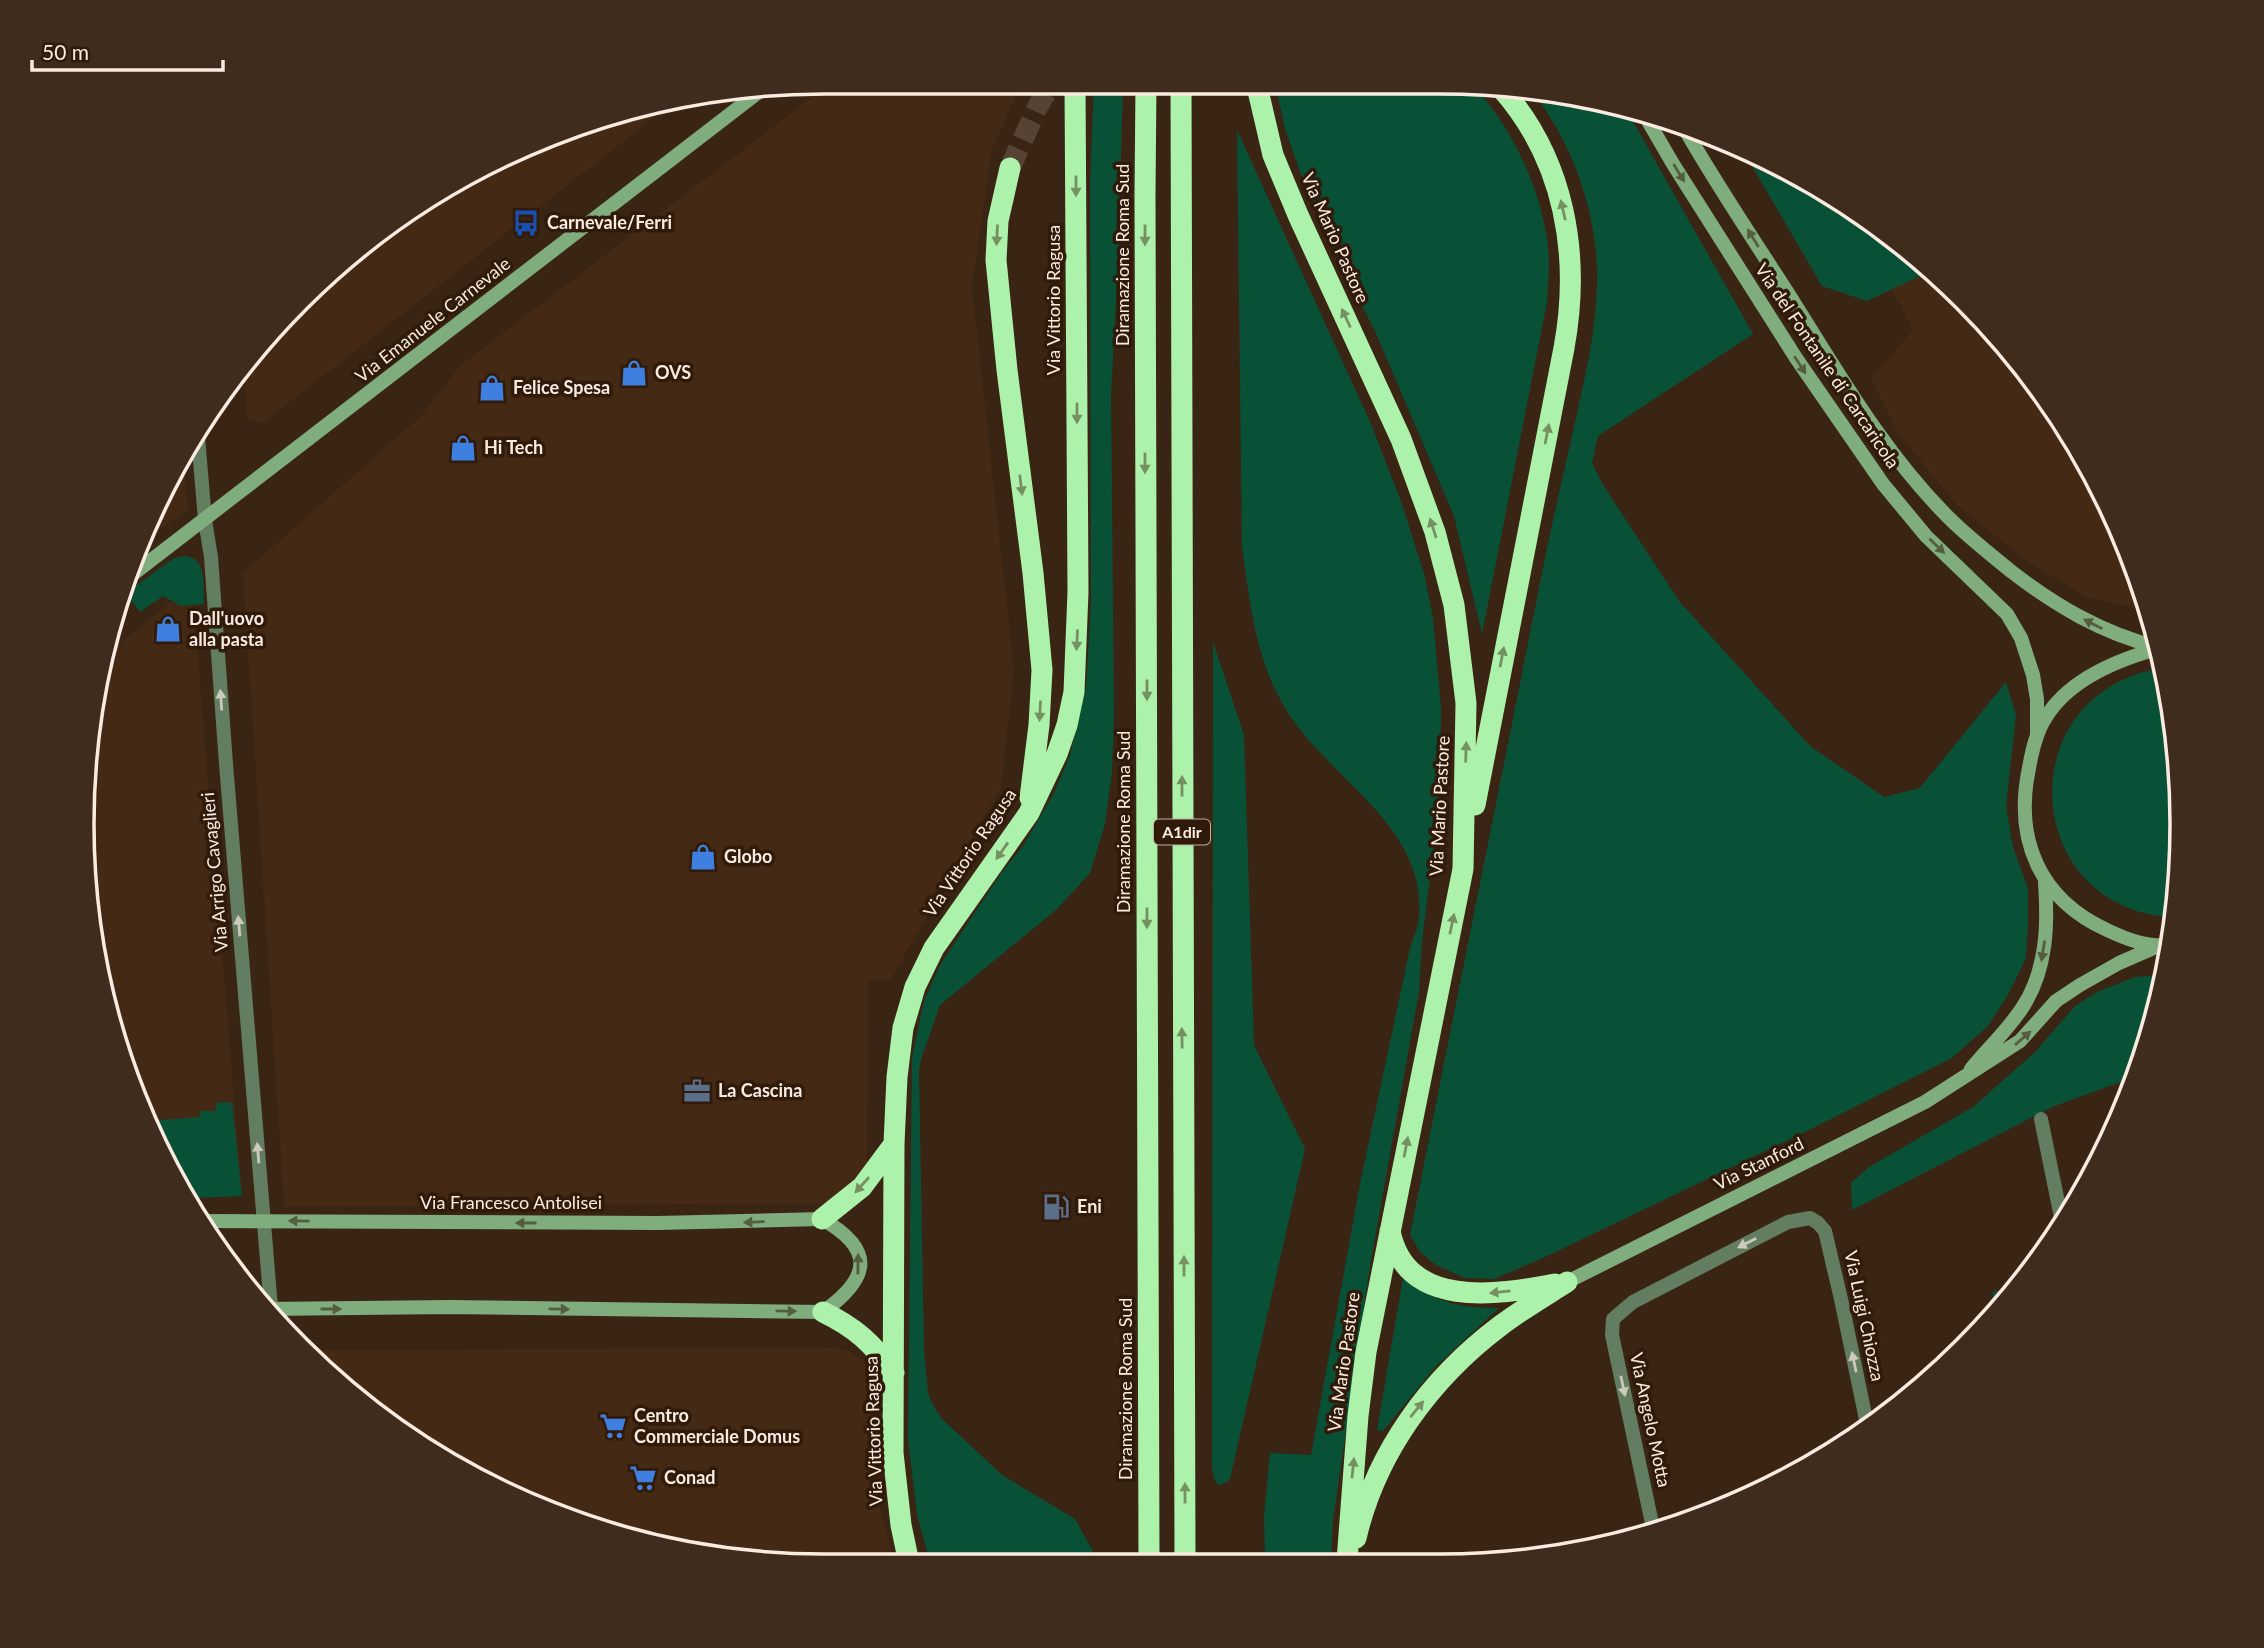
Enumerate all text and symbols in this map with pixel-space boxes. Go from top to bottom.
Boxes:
scale bar [32,28,222,72]
text: 50 m [42,39,89,64]
one-way arrow [1672,163,1685,183]
street label: Diramazione Roma Sud [1111,164,1133,346]
street label: Via Mario Pastore [1297,169,1375,306]
one-way arrow [1070,175,1082,197]
one-way arrow [1558,199,1569,221]
bus stop icon: Carnevale/Ferri [511,208,541,238]
place label: Carnevale/Ferri [547,211,672,233]
one-way arrow [991,224,1002,246]
street label: Via Vittorio Ragusa [1042,225,1064,375]
one-way arrow [1139,225,1151,247]
one-way arrow [1747,229,1760,248]
street label: Via Emanuele Carnevale [351,252,514,387]
street label: Via del Fontanile di Carcaricola [1751,259,1905,472]
one-way arrow [1340,308,1351,328]
one-way arrow [1794,355,1807,375]
shop icon: OVS [619,358,649,388]
place label: OVS [655,361,691,383]
shop icon: Felice Spesa [477,373,507,403]
place label: Felice Spesa [513,376,610,398]
one-way arrow [1071,402,1083,424]
one-way arrow [1542,423,1553,445]
shop icon: Hi Tech [448,433,478,463]
place label: Hi Tech [484,436,543,458]
one-way arrow [1139,452,1151,474]
one-way arrow [1015,474,1026,496]
one-way arrow [1428,517,1438,538]
one-way arrow [1928,538,1945,554]
place label: Dall'uovo alla pasta [189,607,264,650]
shop icon: Dall'uovo alla pasta [153,614,183,644]
one-way arrow [2083,619,2103,630]
one-way arrow [1072,630,1083,652]
one-way arrow [1497,646,1508,668]
one-way arrow [1141,680,1153,702]
one-way arrow [215,688,226,710]
one-way arrow [1035,701,1046,723]
street label: Diramazione Roma Sud [1112,731,1134,913]
street label: Via Mario Pastore [1424,735,1454,877]
one-way arrow [1460,740,1472,762]
one-way arrow [1176,775,1188,797]
street label: Via Vittorio Ragusa [918,784,1020,921]
street label: Via Arrigo Cavaglieri [196,791,232,953]
road number: A1dir [1154,820,1210,845]
shop icon: Globo [688,842,718,872]
one-way arrow [995,842,1009,860]
place label: Globo [724,845,772,867]
one-way arrow [1141,907,1153,929]
one-way arrow [1446,913,1457,935]
one-way arrow [233,915,244,937]
one-way arrow [2037,940,2048,962]
one-way arrow [1177,1027,1188,1049]
one-way arrow [2014,1030,2032,1046]
office icon: La Cascina [682,1076,712,1106]
place label: La Cascina [718,1079,802,1101]
street label: Via Stanford [1710,1132,1807,1194]
one-way arrow [1401,1136,1412,1158]
one-way arrow [252,1142,263,1164]
one-way arrow [854,1176,870,1193]
street label: Via Francesco Antolisei [420,1191,602,1213]
fuel station icon: Eni [1041,1192,1071,1222]
place label: Eni [1077,1195,1102,1217]
one-way arrow [288,1216,310,1227]
one-way arrow [743,1216,765,1227]
one-way arrow [515,1217,537,1229]
one-way arrow [1737,1237,1757,1249]
street label: Via Luigi Chiozza [1840,1248,1890,1383]
one-way arrow [853,1253,864,1275]
one-way arrow [1178,1255,1190,1277]
one-way arrow [1488,1287,1510,1298]
street label: Via Mario Pastore [1322,1291,1364,1433]
street label: Diramazione Roma Sud [1114,1298,1136,1480]
one-way arrow [320,1303,342,1315]
one-way arrow [548,1303,570,1315]
one-way arrow [775,1306,797,1317]
street label: Via Angelo Motta [1626,1350,1676,1489]
one-way arrow [1849,1351,1860,1373]
street label: Via Vittorio Ragusa [859,1356,887,1507]
one-way arrow [1618,1375,1629,1397]
one-way arrow [1409,1401,1424,1419]
place label: Centro Commerciale Domus [634,1404,800,1447]
supermarket icon: Centro Commerciale Domus [598,1411,628,1441]
one-way arrow [1348,1457,1359,1479]
supermarket icon: Conad [628,1463,658,1493]
place label: Conad [664,1466,716,1488]
one-way arrow [1179,1482,1191,1504]

